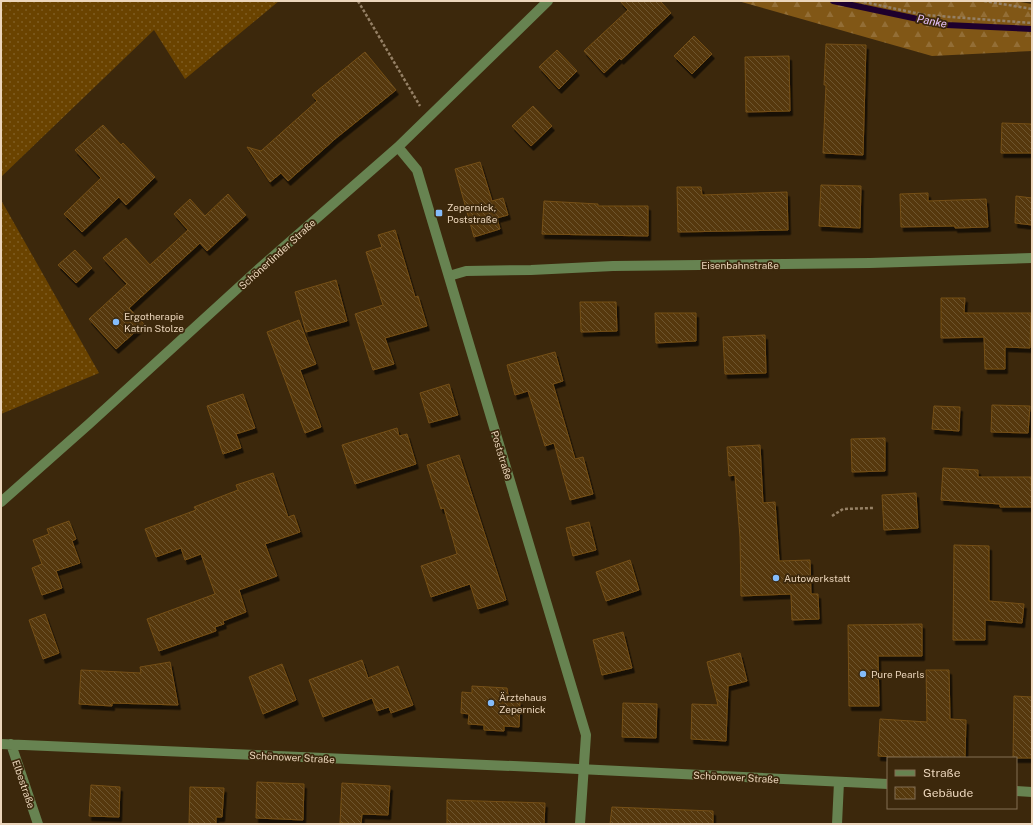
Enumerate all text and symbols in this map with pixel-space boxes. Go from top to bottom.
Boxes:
water label: Panke [916,12,948,30]
place label: Zepernick, Poststraße [447,201,498,225]
marker: Zepernick, Poststraße [434,208,444,218]
street label: Schönerlinder Straße [236,216,318,292]
street label: Eisenbahnstraße [701,259,779,271]
place label: Ergotherapie Katrin Stolze [124,310,184,334]
marker: Ergotherapie Katrin Stolze [111,317,121,327]
street label: Poststraße [489,429,515,481]
place label: Autowerkstatt [784,572,850,584]
marker: Autowerkstatt [771,573,781,583]
place label: Pure Pearls [871,668,924,680]
marker: Pure Pearls [858,669,868,679]
place label: Ärztehaus Zepernick [499,691,546,715]
marker: Ärztehaus Zepernick [486,698,496,708]
street label: Schönower Straße [249,749,335,765]
legend [887,757,1017,809]
street label: Elbestraße [10,758,38,810]
text: Straße [923,766,961,780]
street label: Schönower Straße [693,769,779,785]
text: Gebäude [923,786,973,800]

